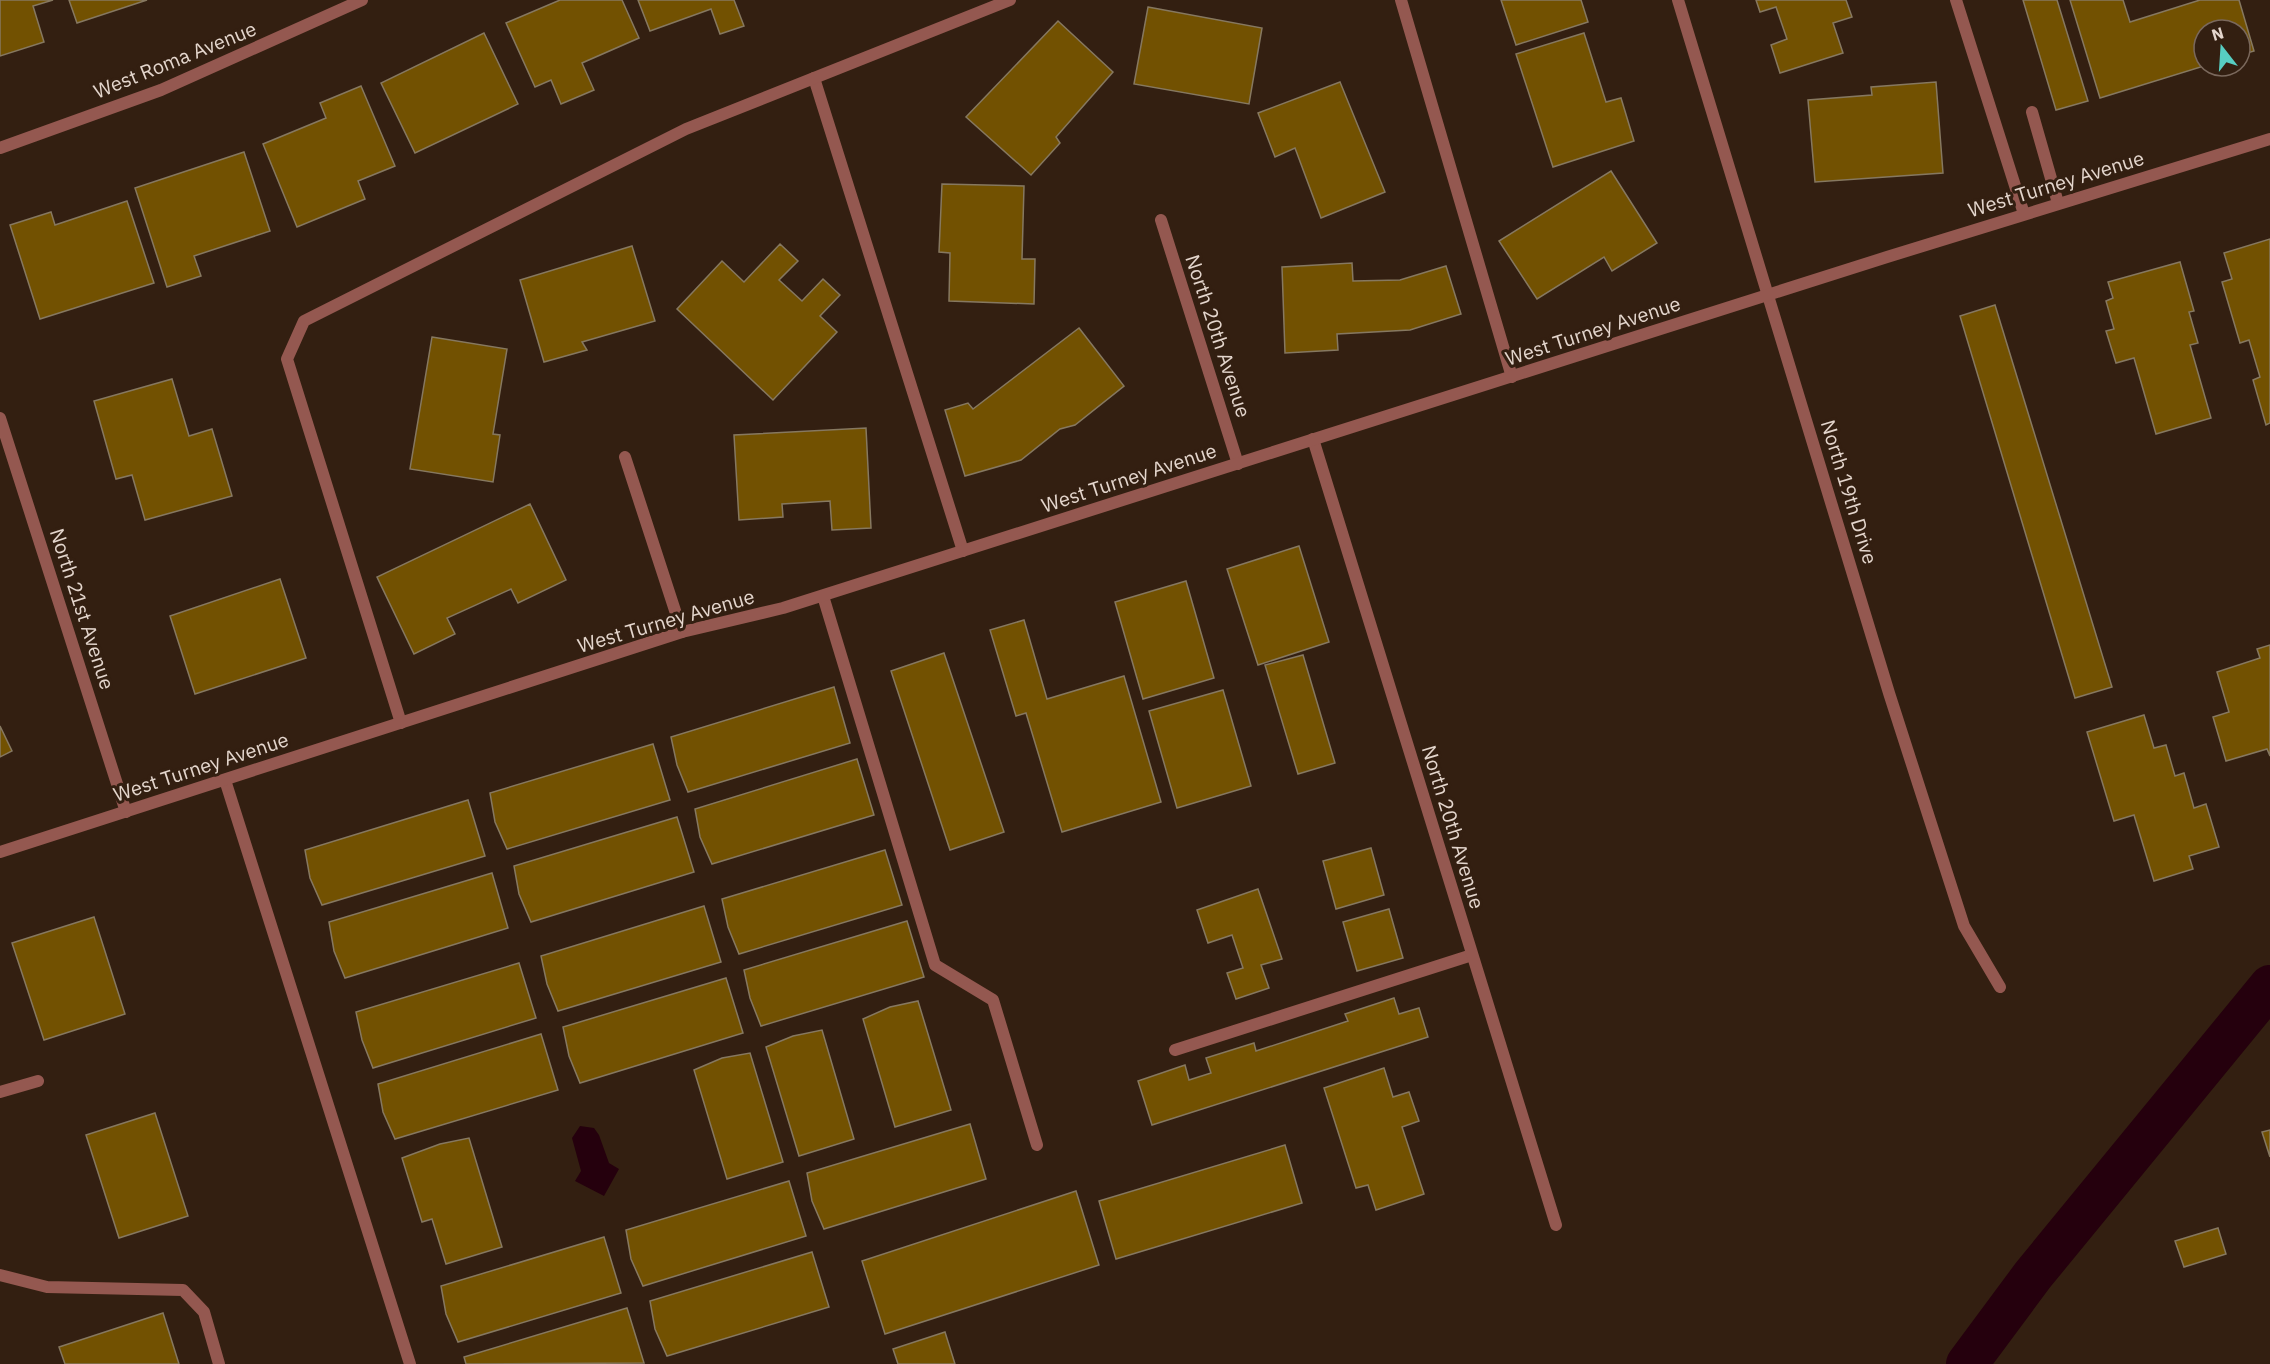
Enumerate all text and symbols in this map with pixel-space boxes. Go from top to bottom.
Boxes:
street label: West Roma Avenue [89,15,260,104]
north arrow [2192,18,2252,78]
text: N [2209,22,2226,45]
street label: West Turney Avenue [1965,144,2147,223]
street label: North 20th Avenue [1179,251,1258,421]
street label: West Turney Avenue [1502,289,1684,372]
street label: North 19th Drive [1815,416,1884,567]
street label: West Turney Avenue [1038,436,1220,519]
street label: North 21st Avenue [44,525,121,693]
street label: West Turney Avenue [574,582,757,659]
street label: West Turney Avenue [110,725,292,808]
street label: North 20th Avenue [1416,742,1491,912]

